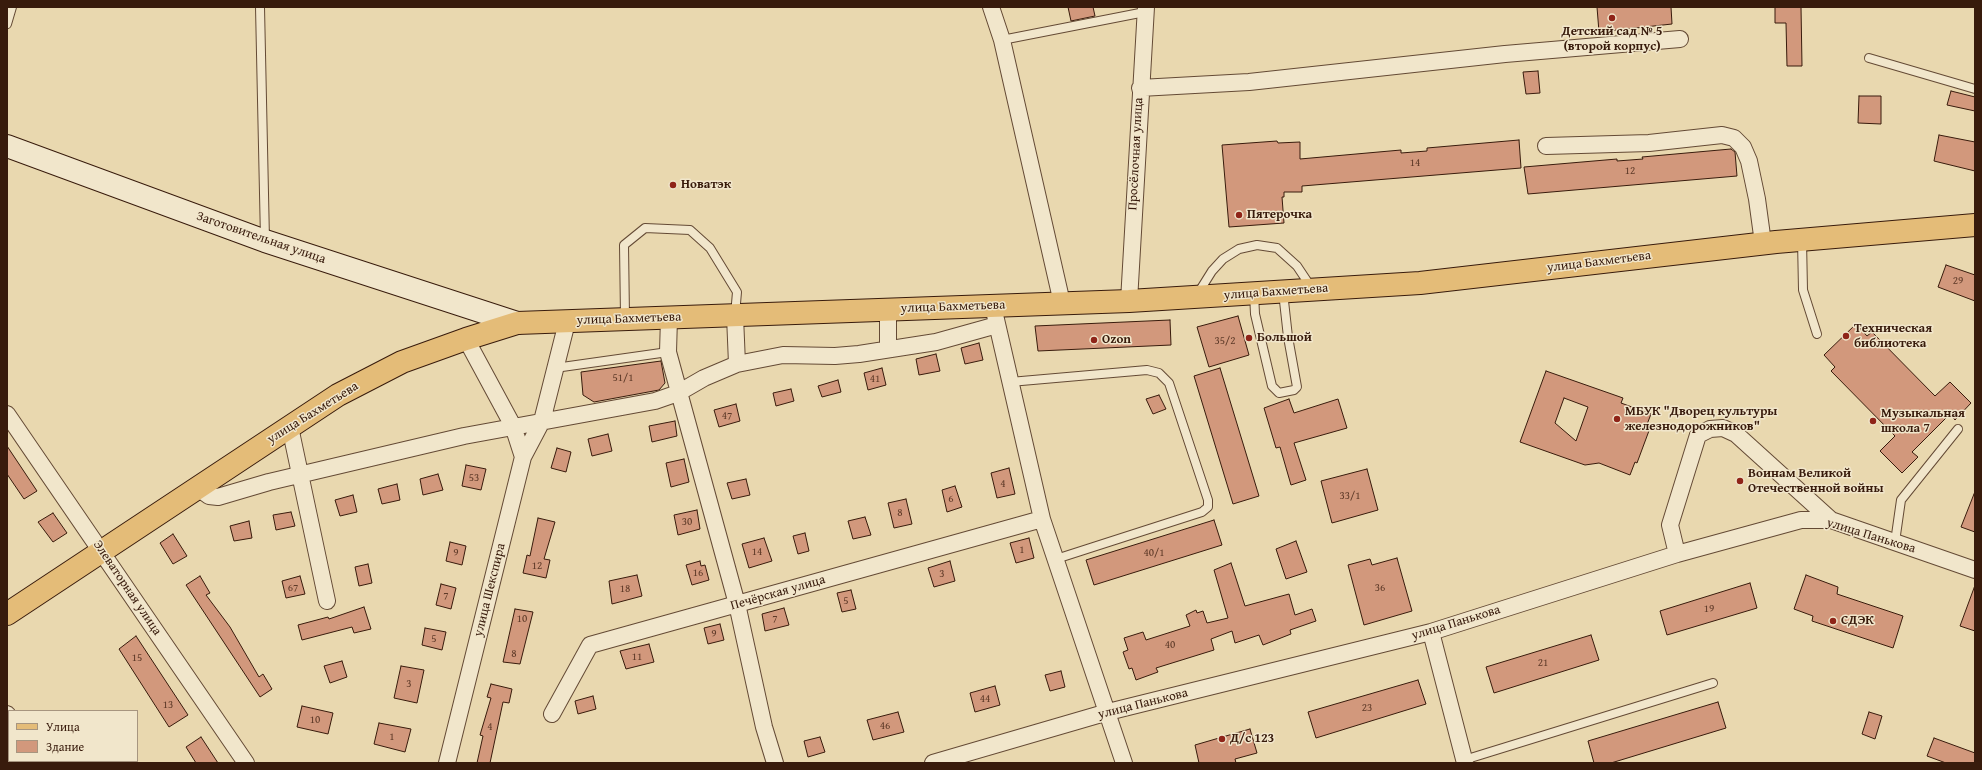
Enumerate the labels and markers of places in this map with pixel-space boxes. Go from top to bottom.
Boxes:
marker: Детский сад № 5 (второй корпус) [1607,13,1617,23]
place label: Детский сад № 5 (второй корпус) [1562,24,1662,55]
place label: Новатэк [681,177,731,193]
marker: Новатэк [668,180,678,190]
place label: Пятерочка [1247,207,1312,223]
marker: Пятерочка [1234,210,1244,220]
place label: Техническая библиотека [1854,321,1932,352]
place label: Большой [1257,330,1312,346]
marker: Техническая библиотека [1841,331,1851,341]
place label: Ozon [1102,332,1131,348]
marker: Большой [1244,333,1254,343]
marker: Ozon [1089,335,1099,345]
place label: МБУК "Дворец культуры железнодорожников" [1625,404,1777,435]
place label: Музыкальная школа 7 [1881,406,1965,437]
marker: МБУК "Дворец культуры железнодорожников" [1612,414,1622,424]
marker: Музыкальная школа 7 [1868,416,1878,426]
place label: Воинам Великой Отечественной войны [1748,466,1884,497]
marker: Воинам Великой Отечественной войны [1735,476,1745,486]
place label: СДЭК [1841,613,1874,629]
marker: СДЭК [1828,616,1838,626]
place label: Д/с 123 [1230,731,1274,747]
marker: Д/с 123 [1217,734,1227,744]

